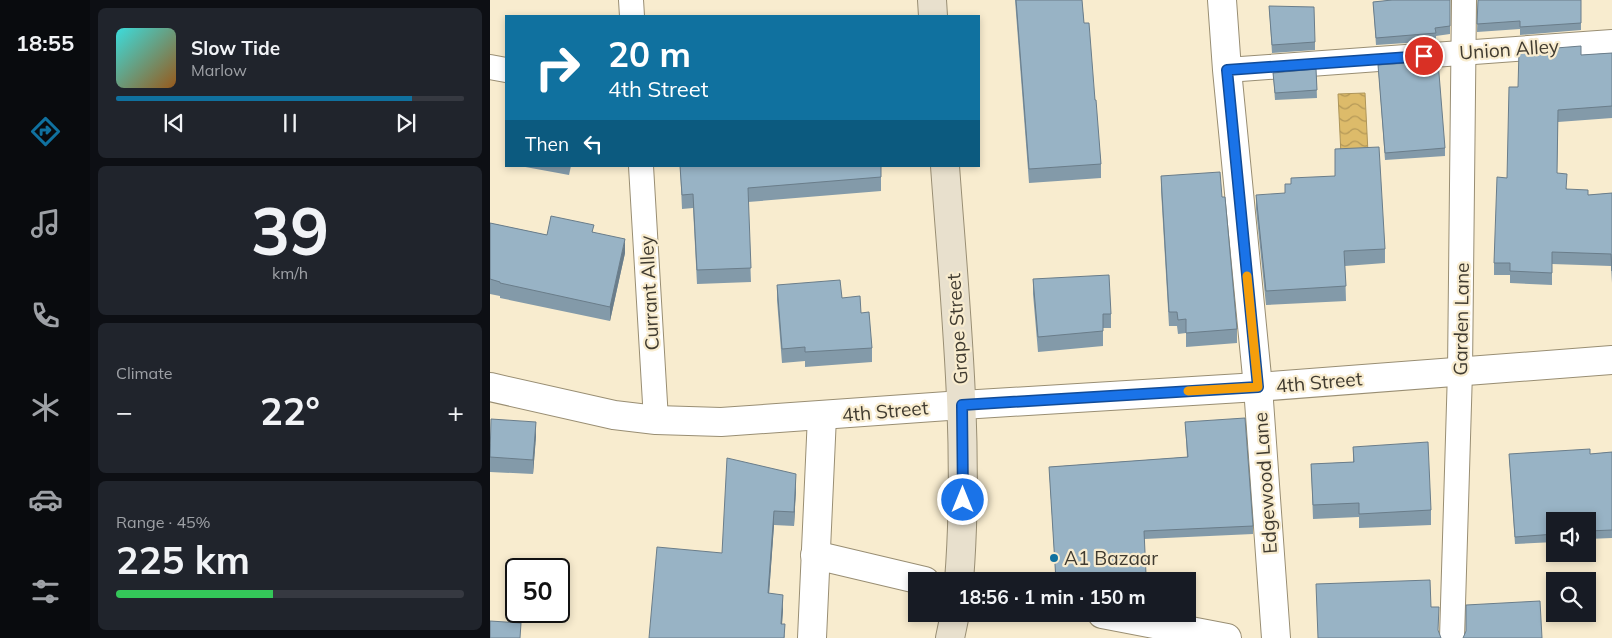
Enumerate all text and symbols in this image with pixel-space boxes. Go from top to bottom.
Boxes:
text: 18:55 [16,29,74,57]
text: 20 m [608,32,691,76]
street label: Union Alley [1458,34,1560,64]
icon: right [525,35,590,100]
pin [1403,35,1445,77]
text: Slow Tide [191,36,280,60]
icon: arrive [1410,42,1438,70]
text: Marlow [191,60,247,80]
text: 4th Street [608,75,708,103]
icon: previous [160,109,188,137]
icon: pause [276,109,304,137]
icon: next [392,109,420,137]
icon: directions [28,114,63,149]
icon: left [579,130,607,158]
text: Then [525,132,569,156]
text: 39 [251,190,329,271]
icon: music [28,206,63,241]
street label: Currant Alley [634,235,664,351]
street label: Garden Lane [1448,262,1474,376]
text: km/h [272,263,308,283]
street label: Grape Street [941,272,973,385]
icon: phone [28,298,63,333]
text: Climate [116,363,172,383]
street label: 4th Street [1275,366,1364,398]
text: 22° [260,387,320,435]
icon: climate [28,390,63,425]
text: − [116,394,133,429]
text: + [447,394,464,429]
street label: 4th Street [841,395,930,427]
street label: Edgewood Lane [1248,411,1282,555]
position arrow [936,473,988,525]
icon: car [28,482,63,517]
text: Range · 45% [116,512,211,532]
map controls [1546,512,1596,622]
button: sound [1546,512,1596,562]
text: 225 km [116,536,250,584]
place label: A1 Bazaar [1064,546,1158,570]
marker: A1 Bazaar [1048,552,1060,564]
speed limit sign: 50 [505,558,570,623]
button: search [1546,572,1596,622]
icon: filters [28,574,63,609]
text: 18:56 · 1 min · 150 m [958,585,1146,609]

